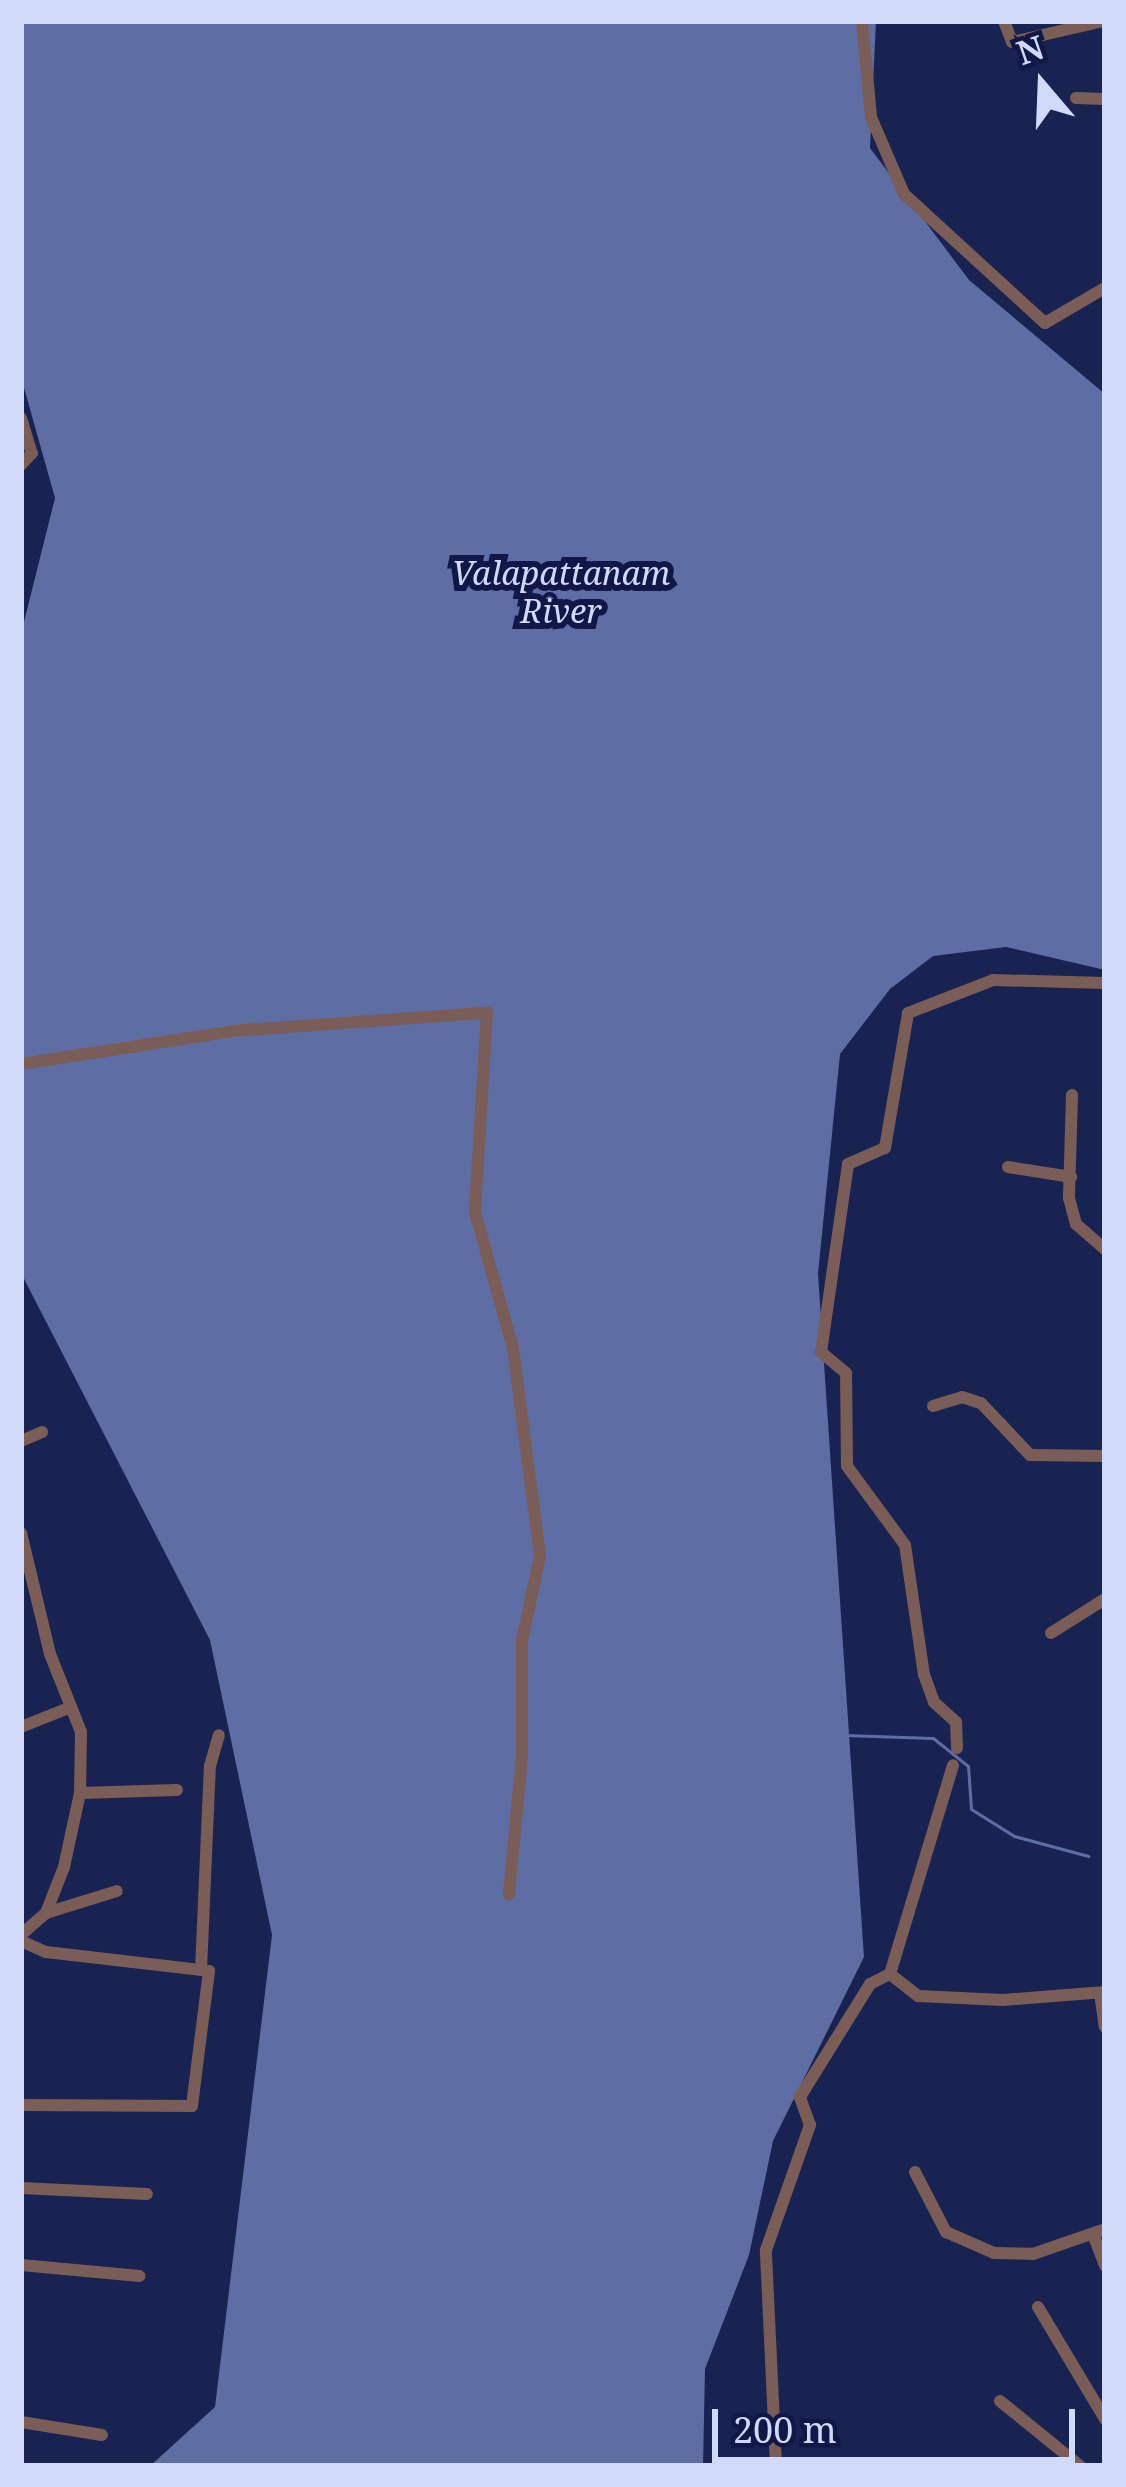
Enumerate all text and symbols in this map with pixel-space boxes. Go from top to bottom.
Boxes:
north arrow [982,24,1102,144]
text: N [1010,24,1050,75]
water label: Valapattanam River [452,553,670,631]
scale bar [718,2385,1081,2459]
text: 200 m [733,2405,837,2454]

